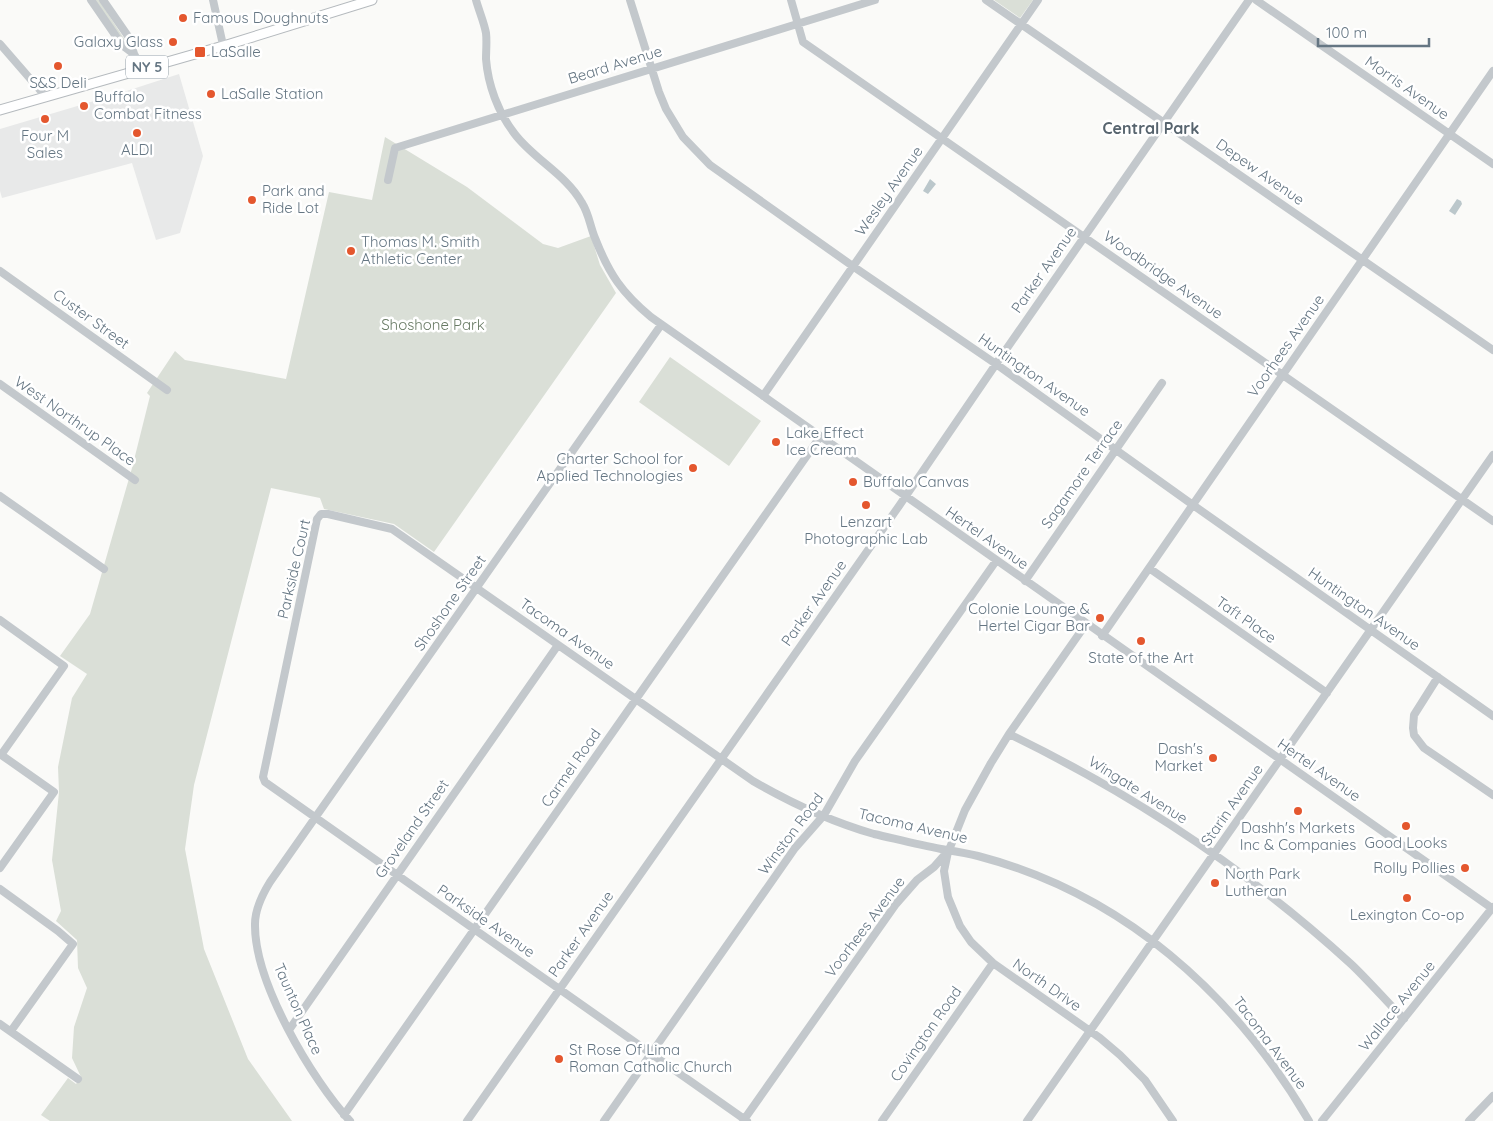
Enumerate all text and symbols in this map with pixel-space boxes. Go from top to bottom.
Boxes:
place label: Famous Doughnuts [193,8,329,27]
marker: Famous Doughnuts [177,12,189,24]
scale bar [1318,15,1429,47]
text: 100 m [1326,23,1367,42]
place label: Galaxy Glass [74,32,163,51]
marker: Galaxy Glass [167,36,179,48]
street label: Beard Avenue [566,41,664,88]
place label: LaSalle [211,42,261,61]
marker: LaSalle [193,45,207,59]
street label: Morris Avenue [1361,52,1453,124]
road number: NY 5 [126,56,168,78]
marker: S&S Deli [52,60,64,72]
place label: S&S Deli [29,73,87,92]
place label: LaSalle Station [221,84,324,103]
place label: Buffalo Combat Fitness [94,87,202,123]
marker: LaSalle Station [205,88,217,100]
marker: Buffalo Combat Fitness [78,100,90,112]
marker: Four M Sales [39,113,51,125]
district label: Central Park [1103,118,1199,138]
place label: Four M Sales [21,126,69,162]
marker: ALDI [131,127,143,139]
street label: Depew Avenue [1212,134,1308,209]
place label: ALDI [121,140,153,159]
street label: Wesley Avenue [851,142,927,239]
place label: Park and Ride Lot [262,181,325,217]
marker: Park and Ride Lot [246,194,258,206]
street label: Parker Avenue [1007,223,1080,317]
street label: Woodbridge Avenue [1100,226,1227,323]
place label: Thomas M. Smith Athletic Center [361,232,480,268]
marker: Thomas M. Smith Athletic Center [345,245,357,257]
street label: Custer Street [49,285,133,353]
street label: Voorhees Avenue [1243,291,1328,401]
park label: Shoshone Park [381,315,485,334]
street label: Huntington Avenue [975,329,1094,420]
street label: West Northrup Place [11,372,140,470]
street label: Sagamore Terrace [1037,415,1126,532]
place label: Lake Effect Ice Cream [786,423,864,459]
marker: Lake Effect Ice Cream [770,436,782,448]
place label: Charter School for Applied Technologies [537,449,683,485]
marker: Charter School for Applied Technologies [687,462,699,474]
place label: Buffalo Canvas [863,472,969,491]
marker: Buffalo Canvas [847,476,859,488]
marker: Lenzart Photographic Lab [860,499,872,511]
street label: Hertel Avenue [942,502,1033,573]
place label: Lenzart Photographic Lab [804,512,928,548]
street label: Parkside Court [273,517,314,621]
street label: Shoshone Street [409,551,490,654]
street label: Parker Avenue [777,556,850,650]
street label: Huntington Avenue [1305,563,1424,654]
street label: Taft Place [1213,592,1280,647]
street label: Tacoma Avenue [516,594,618,673]
place label: Colonie Lounge & Hertel Cigar Bar [968,599,1090,635]
marker: Colonie Lounge & Hertel Cigar Bar [1094,612,1106,624]
marker: State of the Art [1135,635,1147,647]
place label: State of the Art [1088,648,1194,667]
street label: Carmel Road [537,725,605,811]
street label: Hertel Avenue [1274,734,1365,805]
place label: Dash's Market [1154,739,1203,775]
street label: Wingate Avenue [1085,751,1191,828]
marker: Dash's Market [1207,752,1219,764]
street label: Starin Avenue [1196,760,1267,849]
street label: Groveland Street [370,776,453,882]
street label: Winston Road [754,789,828,878]
street label: Tacoma Avenue [857,804,970,847]
marker: Dashh's Markets Inc & Companies [1292,805,1304,817]
place label: Dashh's Markets Inc & Companies [1240,818,1356,854]
marker: Good Looks [1400,820,1412,832]
place label: Good Looks [1365,833,1447,852]
place label: Rolly Pollies [1373,858,1455,877]
marker: Rolly Pollies [1459,862,1471,874]
place label: North Park Lutheran [1225,864,1300,900]
street label: Voorhees Avenue [820,872,909,981]
marker: North Park Lutheran [1209,877,1221,889]
street label: Parkside Avenue [434,880,539,961]
street label: Parker Avenue [544,887,617,981]
marker: Lexington Co-op [1401,892,1413,904]
place label: Lexington Co-op [1350,905,1464,924]
street label: North Drive [1009,954,1085,1015]
street label: Wallace Avenue [1354,957,1439,1055]
street label: Taunton Place [270,960,327,1058]
street label: Covington Road [886,982,965,1085]
street label: Tacoma Avenue [1229,992,1312,1093]
place label: St Rose Of Lima Roman Catholic Church [569,1040,732,1076]
marker: St Rose Of Lima Roman Catholic Church [553,1053,565,1065]

